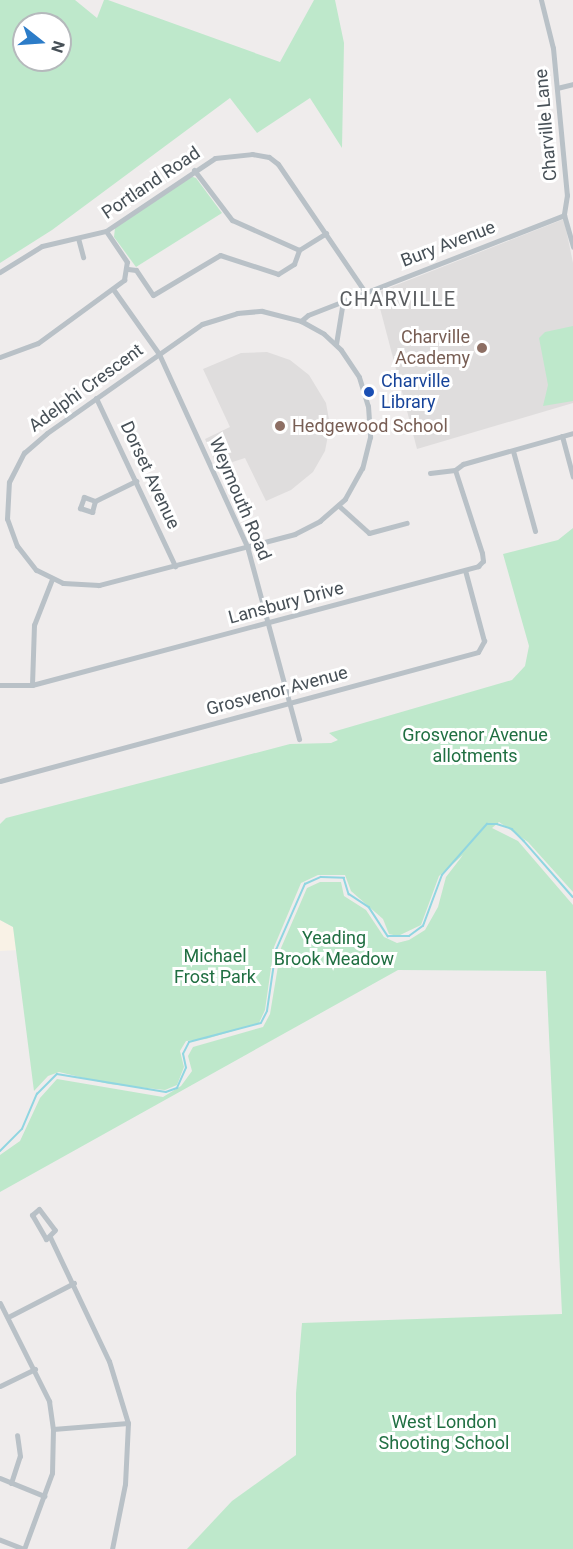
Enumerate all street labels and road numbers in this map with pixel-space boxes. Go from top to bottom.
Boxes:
street label: Charville Lane [530,68,562,182]
street label: Portland Road [98,142,204,224]
street label: Bury Avenue [398,216,498,272]
street label: Adelphi Crescent [25,339,147,437]
street label: Dorset Avenue [116,418,184,532]
street label: Weymouth Road [204,434,276,564]
street label: Lansbury Drive [226,577,346,629]
street label: Grosvenor Avenue [204,662,350,720]

